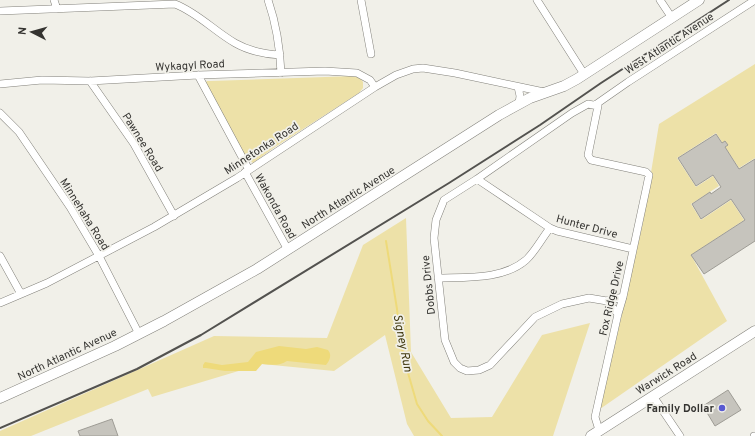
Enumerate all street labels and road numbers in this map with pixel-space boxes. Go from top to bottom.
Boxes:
street label: West Atlantic Avenue [622,10,717,78]
street label: Wykagyl Road [155,57,225,75]
street label: Pawnee Road [119,111,166,175]
street label: Minnetonka Road [222,120,301,178]
street label: North Atlantic Avenue [299,163,398,232]
street label: Wakonda Road [251,171,299,242]
street label: Minnehaha Road [56,176,112,253]
street label: Hunter Drive [555,212,619,242]
street label: Dobbs Drive [419,254,439,315]
street label: Fox Ridge Drive [597,259,627,337]
street label: North Atlantic Avenue [16,326,119,384]
street label: Warwick Road [633,350,700,398]

